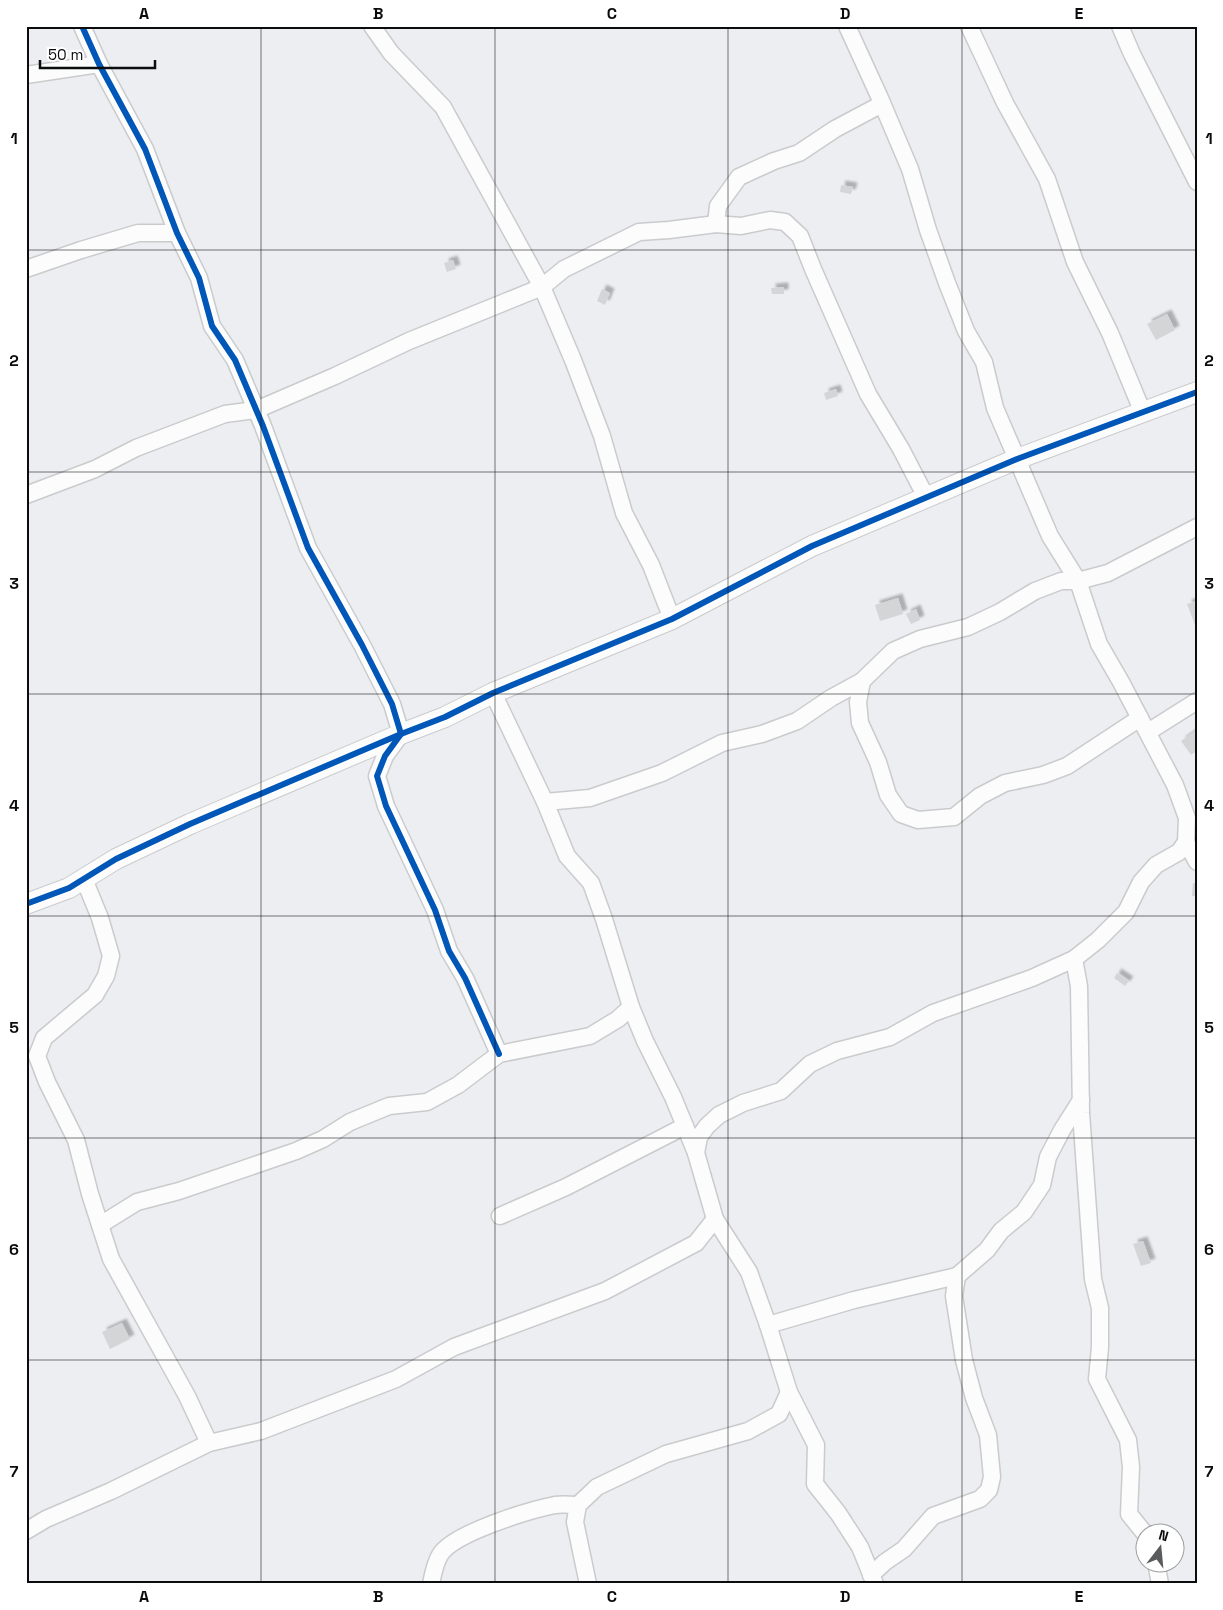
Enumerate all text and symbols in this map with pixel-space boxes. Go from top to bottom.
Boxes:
text: A [139,3,149,24]
text: B [373,3,383,24]
text: C [607,3,617,24]
text: D [840,3,850,24]
text: E [1075,3,1084,24]
scale bar [40,38,155,70]
text: 50 m [48,45,83,64]
text: 1 [10,128,18,149]
text: 1 [1205,128,1213,149]
text: 2 [9,350,19,371]
text: 2 [1204,350,1214,371]
text: 3 [9,573,19,594]
text: 3 [1204,573,1214,594]
text: 4 [9,795,19,816]
text: 4 [1204,795,1214,816]
text: 5 [9,1017,19,1038]
text: 5 [1204,1017,1214,1038]
text: 6 [9,1239,19,1260]
text: 6 [1204,1239,1214,1260]
text: 7 [10,1461,19,1482]
text: 7 [1205,1461,1214,1482]
north arrow [1136,1522,1186,1572]
text: N [1157,1526,1171,1545]
text: A [139,1586,149,1607]
text: B [373,1586,383,1607]
text: C [607,1586,617,1607]
text: D [840,1586,850,1607]
text: E [1075,1586,1084,1607]

